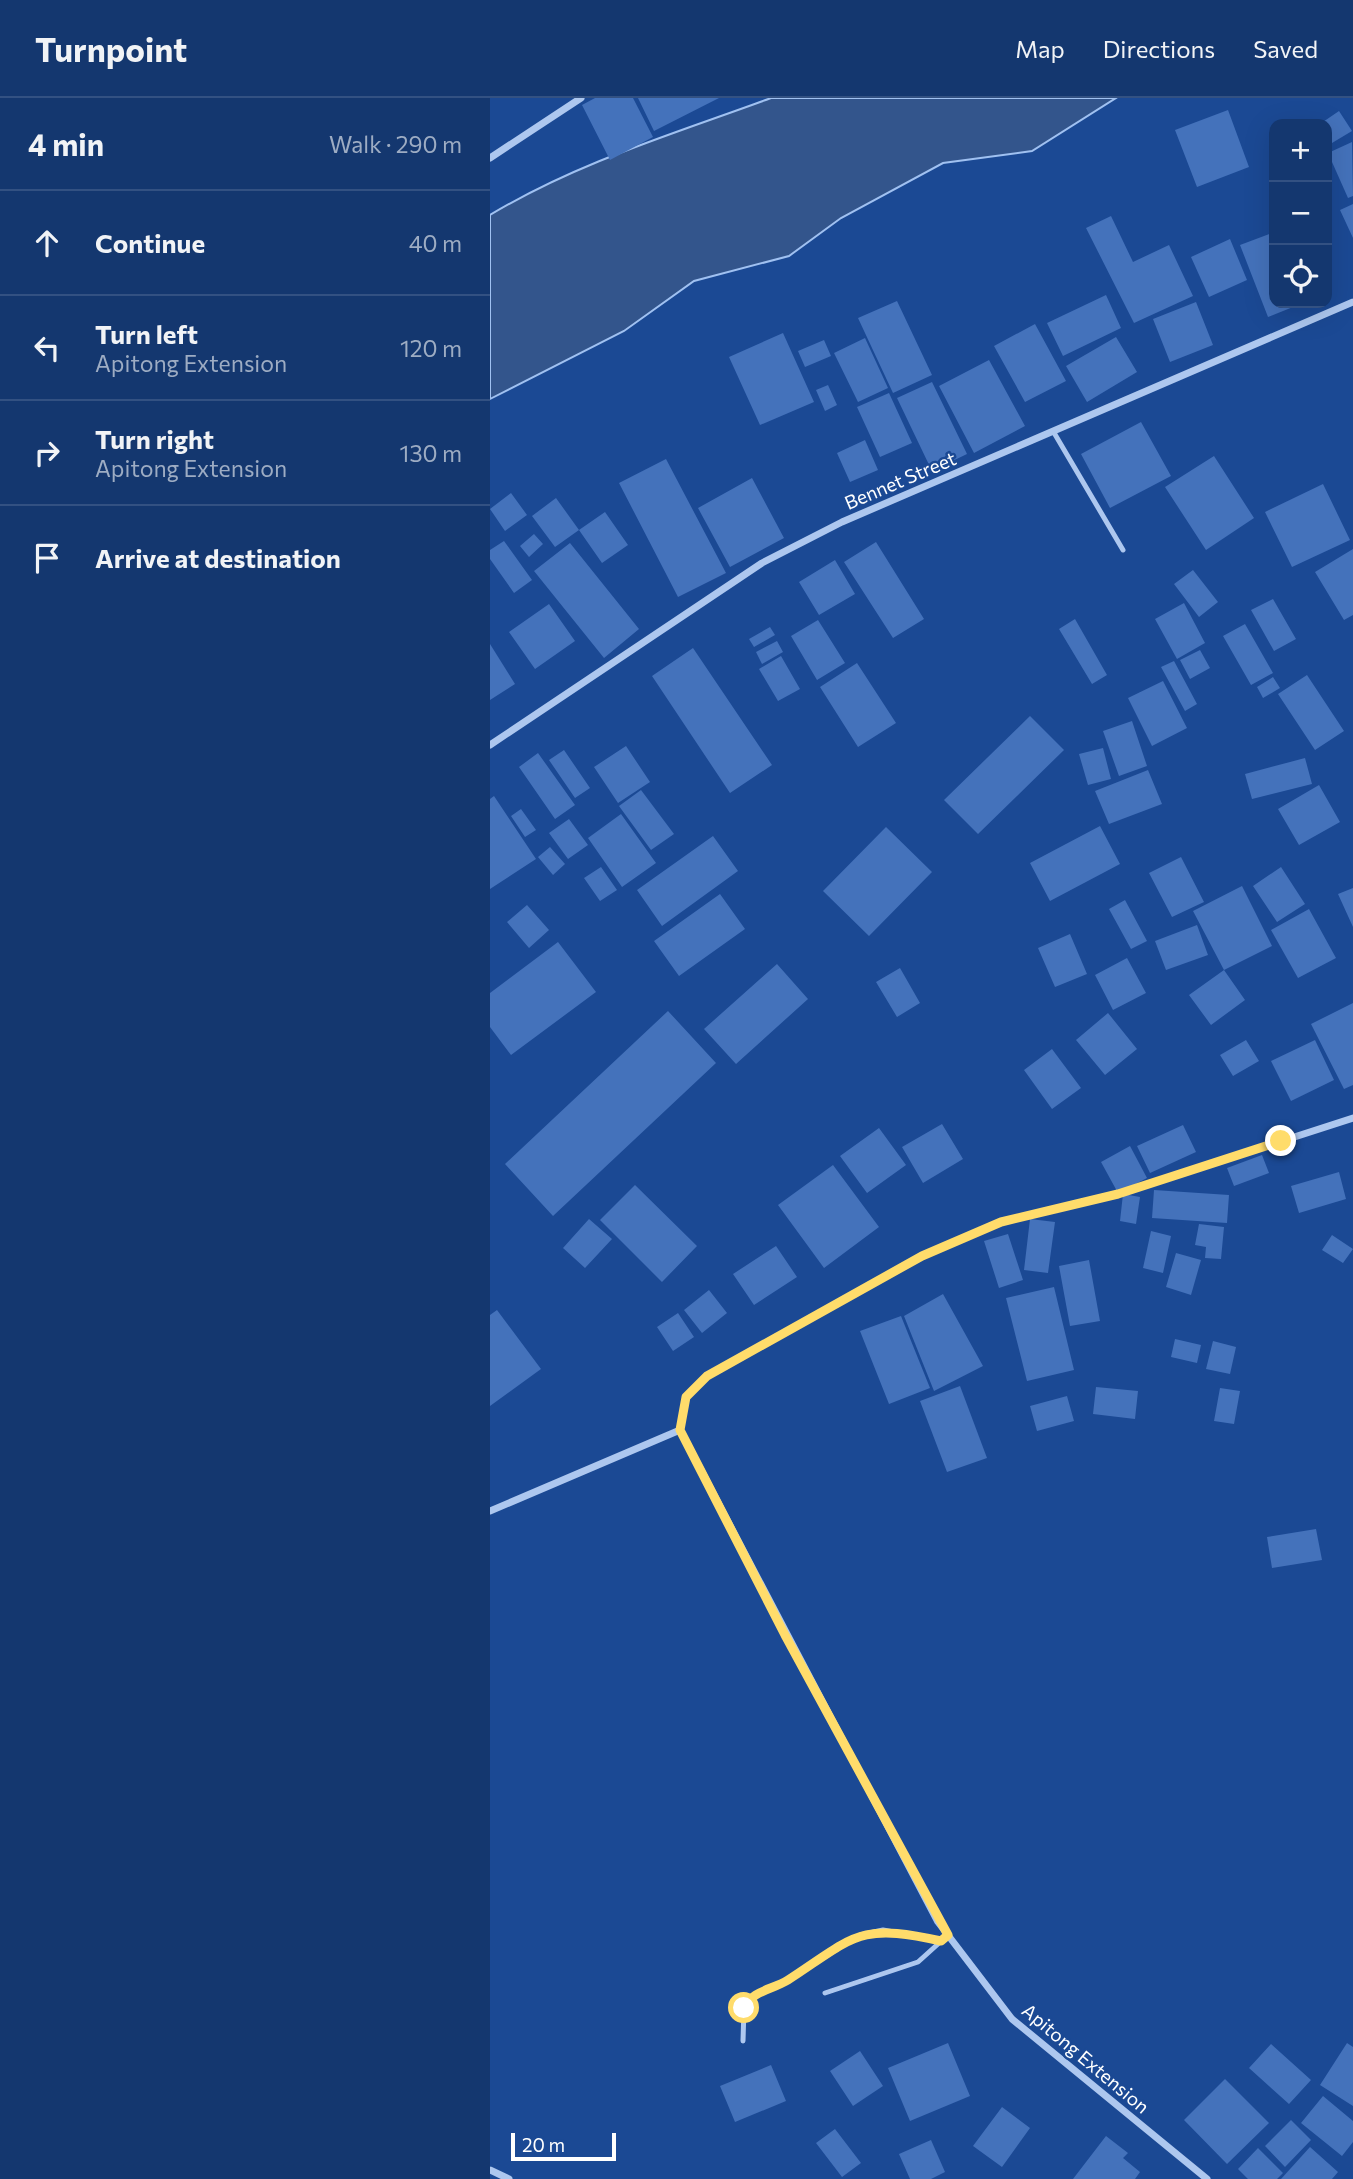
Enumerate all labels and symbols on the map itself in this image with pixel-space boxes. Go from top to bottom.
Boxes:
street label: Bennet Street [841,446,959,514]
route end [1265,1125,1296,1156]
route start [728,1992,759,2023]
street label: Apitong Extension [1018,1998,1154,2118]
scale bar [511,2130,616,2162]

